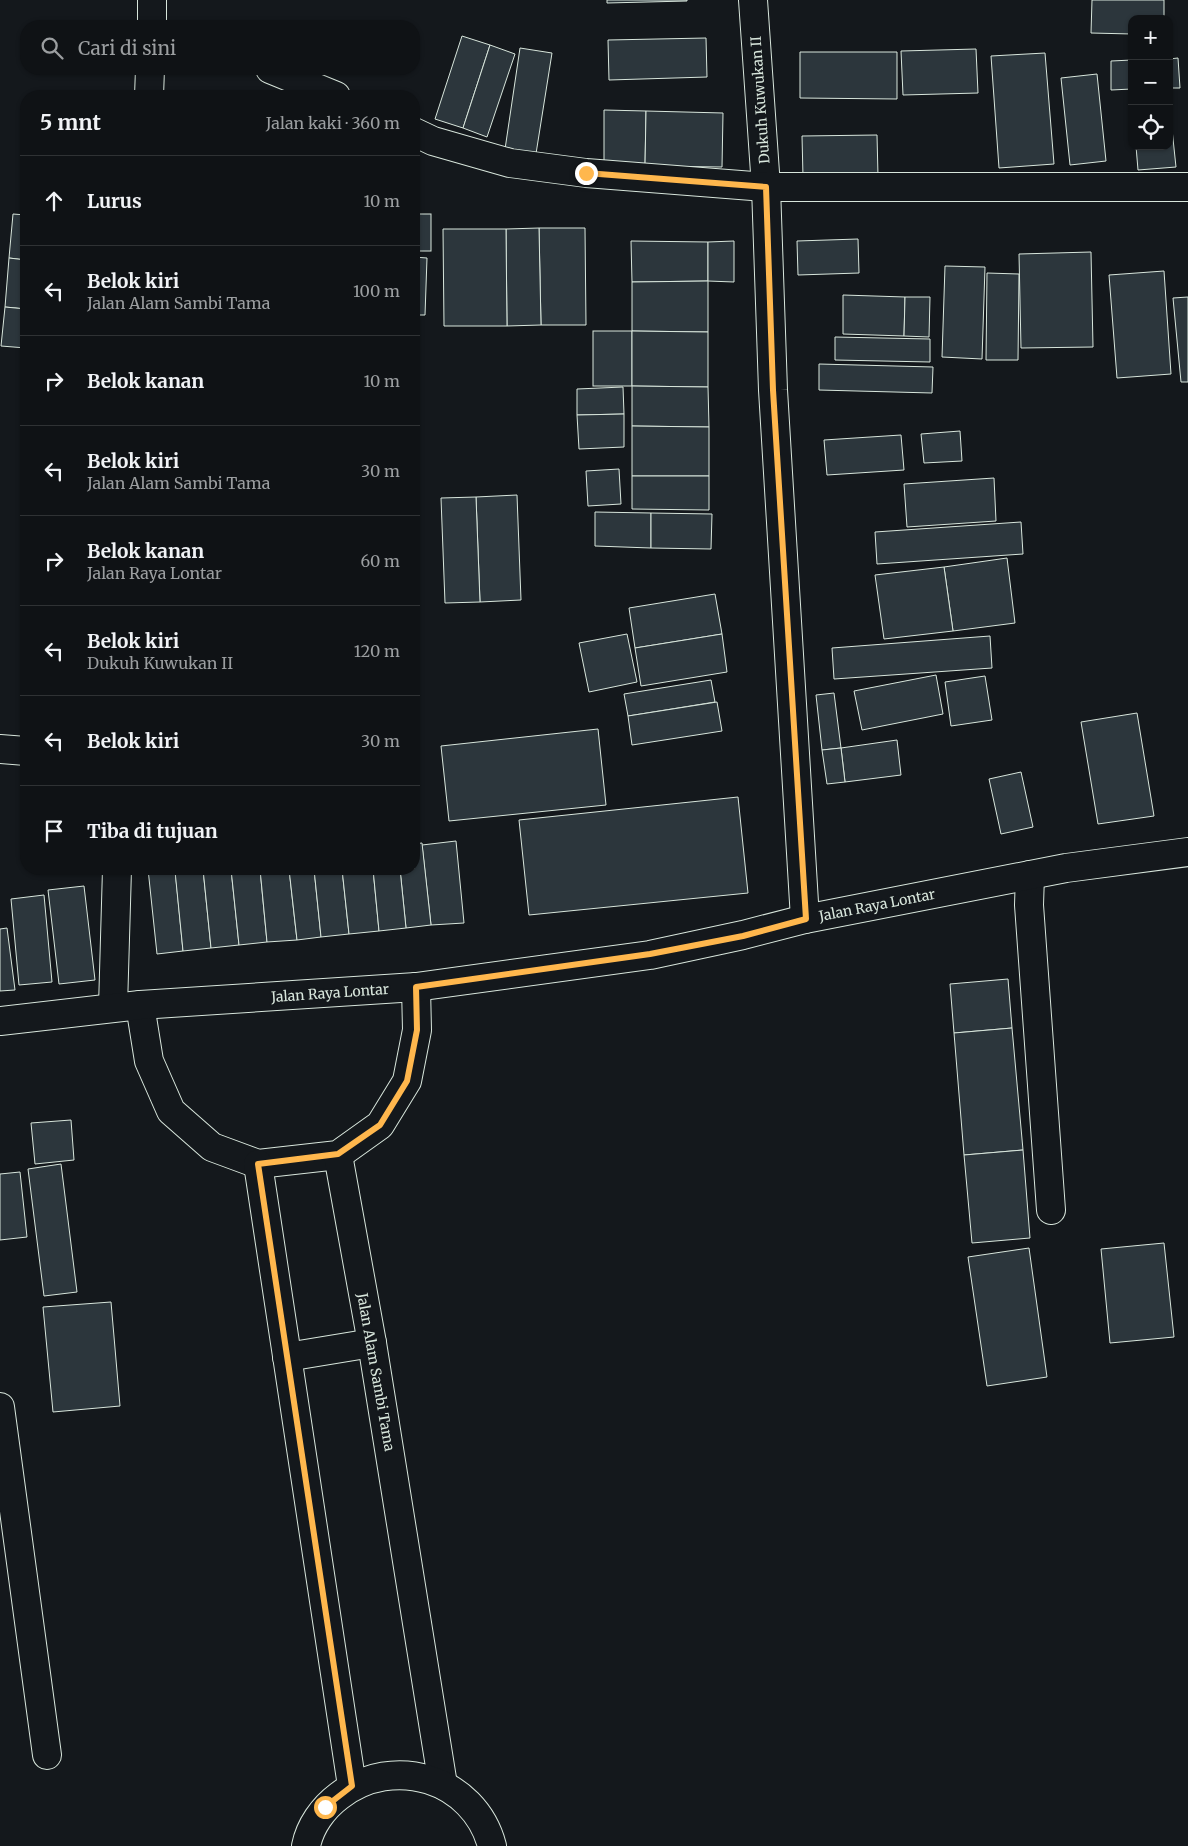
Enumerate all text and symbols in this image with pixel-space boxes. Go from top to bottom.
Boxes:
map controls [1128,15,1173,150]
button: + [1128,15,1173,60]
search box [20,20,420,75]
icon: search [38,34,66,62]
text: Cari di sini [78,36,176,60]
street label: Dukuh Kuwukan II [747,36,773,164]
button: − [1128,60,1173,105]
button: locate [1128,105,1173,150]
text: 5 mnt [40,109,101,136]
text: Jalan kaki · 360 m [266,113,400,133]
route end [575,162,598,185]
icon: ahead [40,187,68,215]
text: Lurus [87,189,142,213]
text: 10 m [363,191,400,211]
text: Belok kiri [87,269,179,293]
icon: left [40,277,68,305]
text: 100 m [353,281,400,301]
text: Jalan Alam Sambi Tama [87,293,270,313]
icon: right [40,367,68,395]
text: Belok kanan [87,369,204,393]
text: 10 m [363,371,400,391]
text: Belok kiri [87,449,179,473]
icon: left [40,457,68,485]
text: 30 m [361,461,400,481]
text: Jalan Alam Sambi Tama [87,473,270,493]
text: Belok kanan [87,539,204,563]
icon: right [40,547,68,575]
text: 60 m [360,551,400,571]
text: Jalan Raya Lontar [87,563,222,583]
text: Belok kiri [87,629,179,653]
icon: left [40,637,68,665]
text: 120 m [354,641,400,661]
text: Dukuh Kuwukan II [87,653,233,673]
icon: left [40,727,68,755]
text: Belok kiri [87,729,179,753]
text: 30 m [361,731,400,751]
icon: arrive [40,817,68,845]
text: Tiba di tujuan [87,819,218,843]
street label: Jalan Raya Lontar [816,885,937,925]
street label: Jalan Raya Lontar [269,980,390,1006]
street label: Jalan Alam Sambi Tama [353,1290,399,1453]
route start [314,1796,337,1819]

